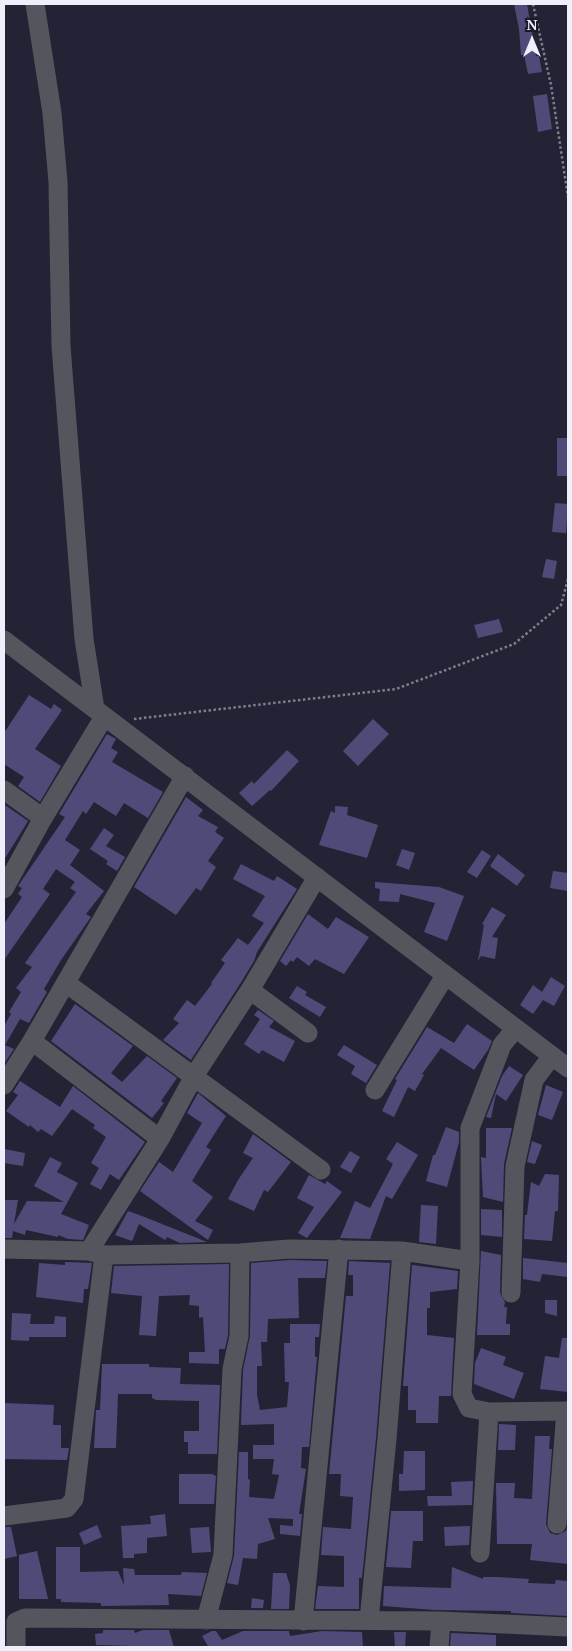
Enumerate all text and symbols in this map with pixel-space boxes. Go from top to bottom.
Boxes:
north arrow [507,15,557,65]
text: N [526,15,538,34]

